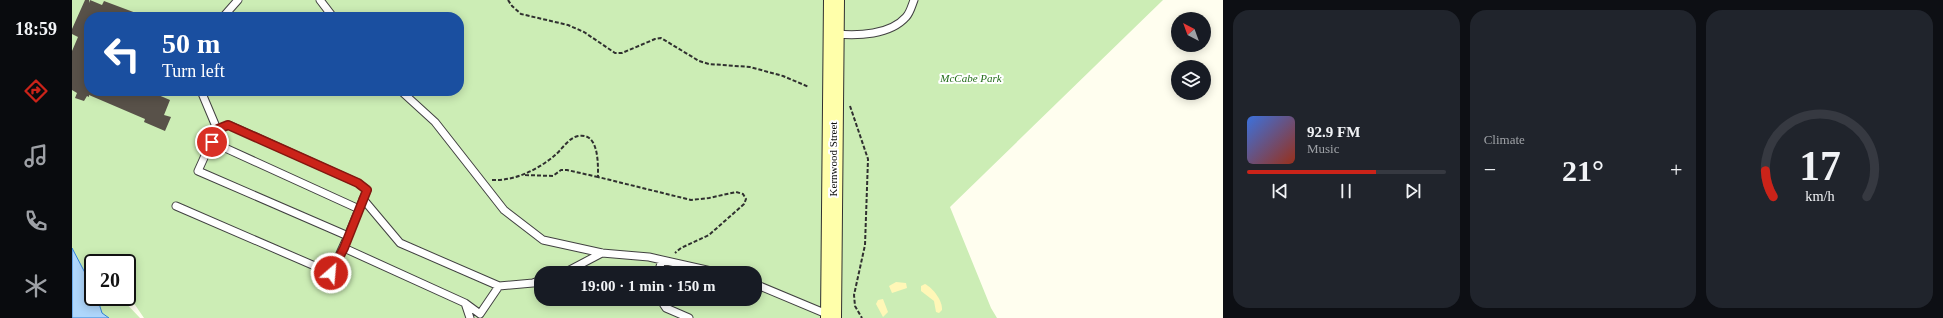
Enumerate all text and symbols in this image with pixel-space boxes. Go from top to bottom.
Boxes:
north arrow [1171,12,1211,52]
map controls [1171,12,1211,100]
text: 18:59 [15,19,57,39]
icon: left [96,28,148,80]
text: 50 m [162,28,220,59]
button: layers [1171,60,1211,100]
text: Turn left [162,61,225,81]
park label: McCabe Park [939,72,1003,84]
icon: directions [22,77,50,105]
street label: Kernwood Street [827,122,839,196]
text: 92.9 FM [1307,124,1360,140]
pin [195,125,229,159]
icon: arrive [201,131,223,153]
text: Climate [1484,132,1525,147]
text: Music [1307,141,1340,156]
icon: music [22,142,50,170]
text: 17 [1799,143,1840,189]
text: 21° [1562,154,1604,187]
text: − [1484,157,1496,182]
text: + [1670,157,1682,182]
icon: previous [1269,180,1291,202]
icon: pause [1335,180,1357,202]
icon: next [1402,180,1424,202]
text: km/h [1805,188,1834,204]
icon: phone [22,207,50,235]
position arrow [310,252,352,294]
speed limit sign: 20 [84,254,136,306]
icon: climate [22,272,50,300]
text: 19:00 · 1 min · 150 m [581,278,716,294]

